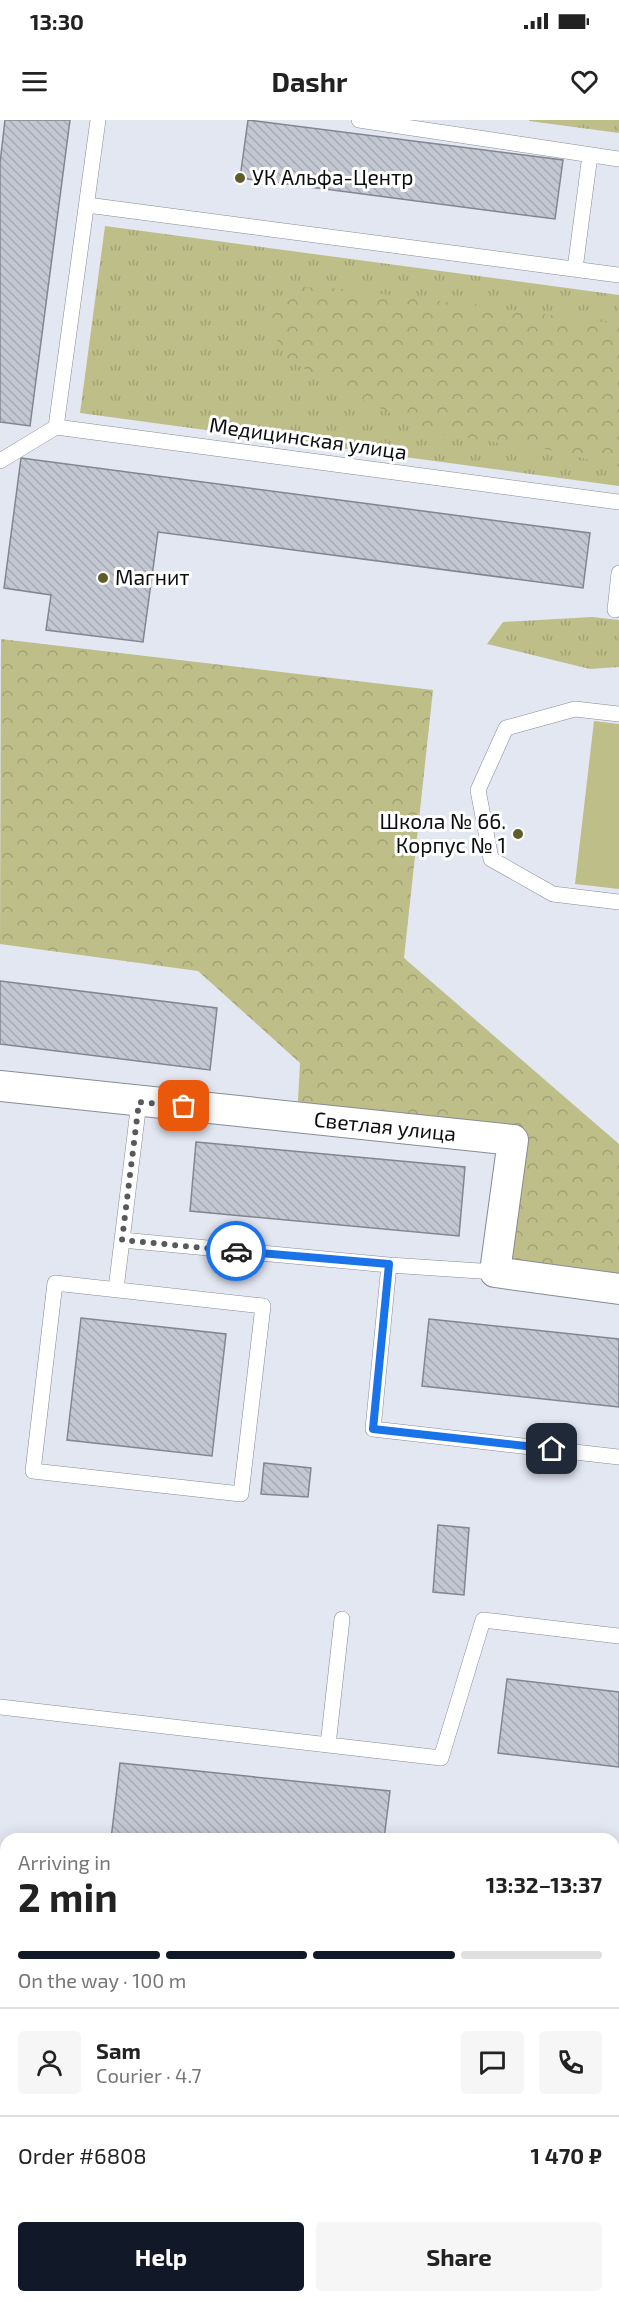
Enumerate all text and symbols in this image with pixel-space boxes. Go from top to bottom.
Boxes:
text: 13:30 [30,8,84,34]
icon: menu [18,65,51,98]
text: Dashr [272,65,347,97]
icon: heart [568,65,601,98]
place label: УК Альфа-Центр [252,164,414,189]
marker: УК Альфа-Центр [233,171,247,185]
street label: Медицинская улица [208,411,409,465]
place label: Магнит [115,564,190,589]
marker: Магнит [96,571,110,585]
place label: Школа № 66. Корпус № 1 [379,808,506,858]
marker: Школа № 66. Корпус № 1 [511,827,525,841]
pin [158,1080,209,1131]
icon: bag [167,1089,200,1122]
street label: Светлая улица [313,1106,458,1146]
courier [206,1221,266,1281]
icon: car [220,1235,253,1268]
pin [526,1423,577,1474]
icon: home [535,1432,568,1465]
text: Arriving in [18,1850,111,1874]
text: 13:32–13:37 [486,1871,602,1897]
text: 2 min [18,1873,118,1920]
text: On the way · 100 m [18,1968,186,1992]
button: person [18,2031,81,2094]
button: chat [461,2031,524,2094]
button: phone [539,2031,602,2094]
text: Sam [96,2037,141,2063]
text: Courier · 4.7 [96,2063,202,2087]
text: Order #6808 [18,2142,147,2168]
text: 1 470 ₽ [530,2142,602,2168]
button: Help [18,2222,304,2291]
button: Share [316,2222,602,2291]

